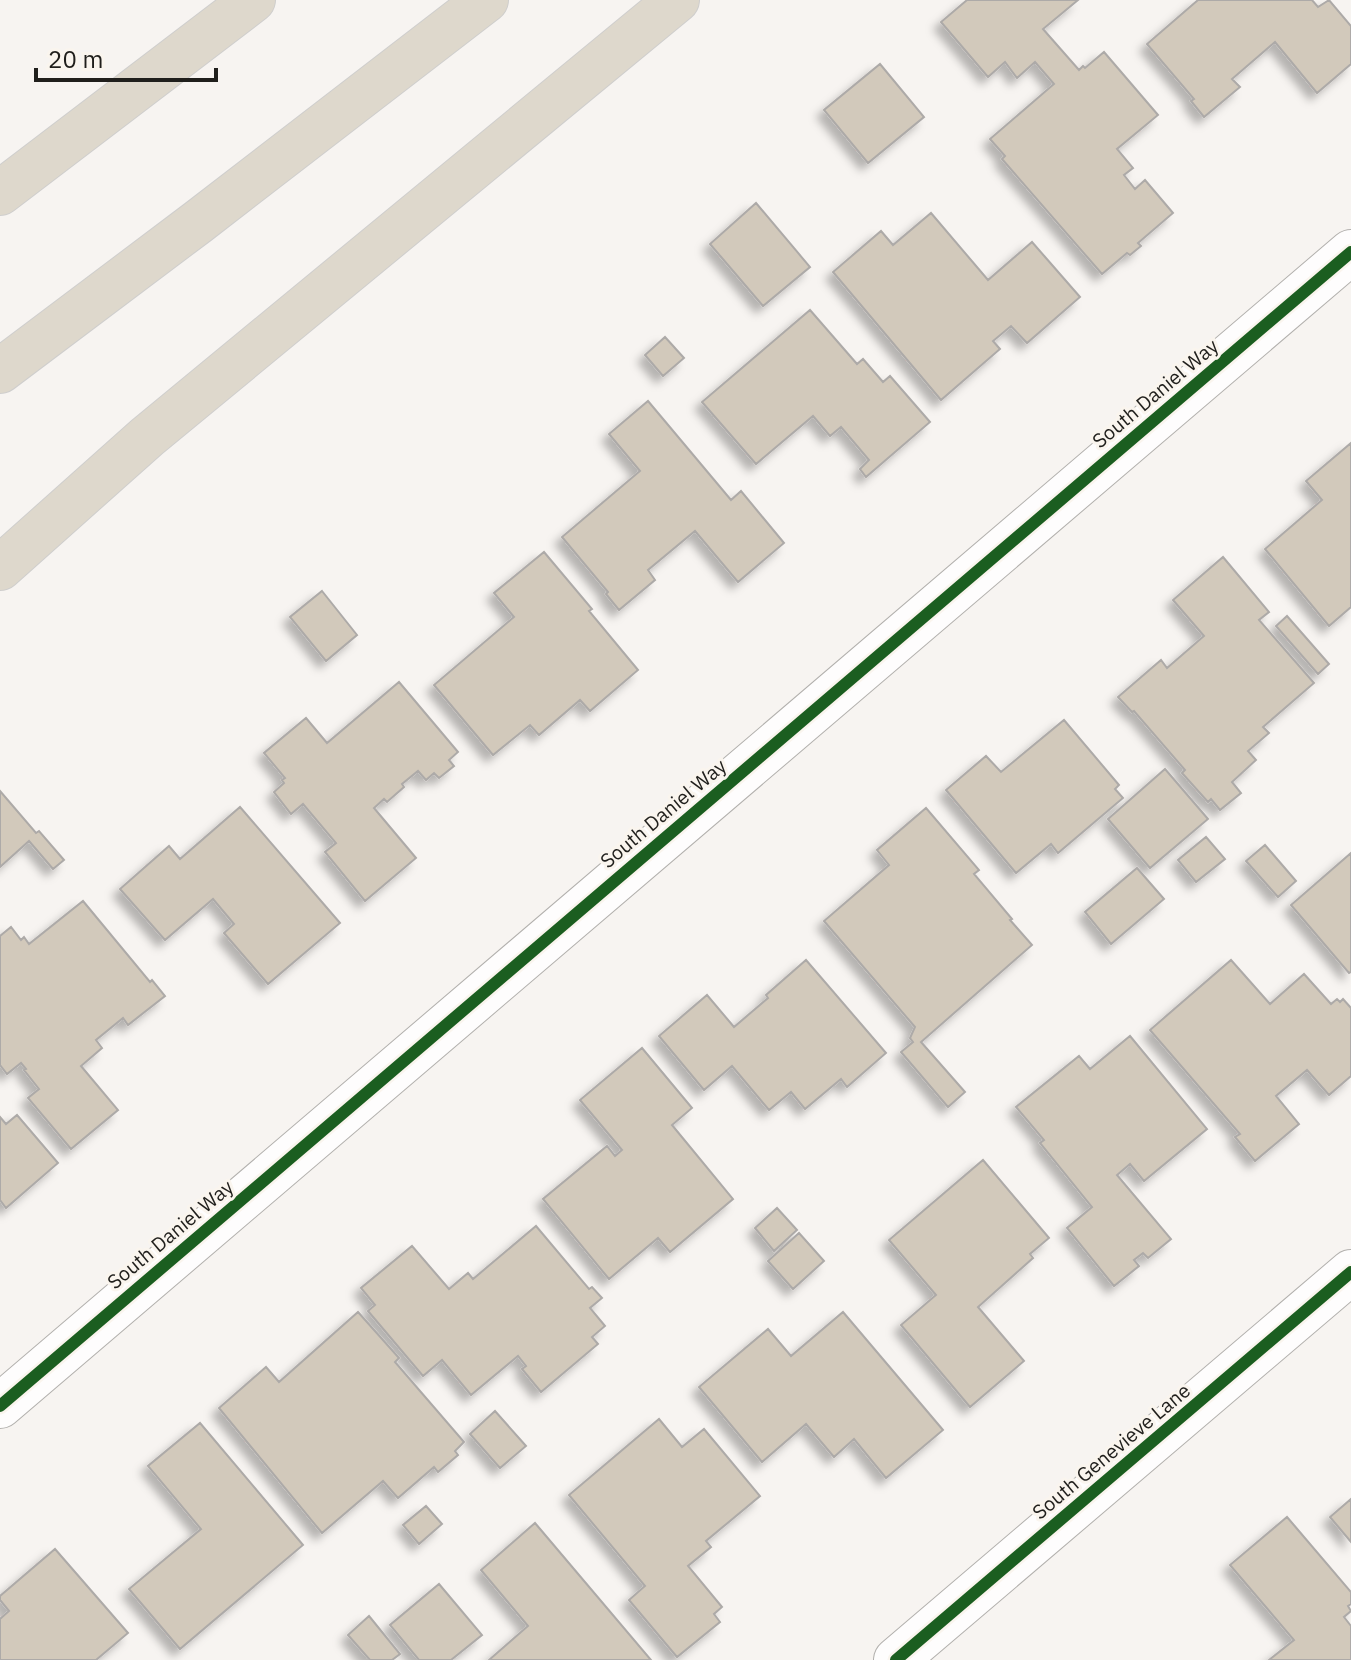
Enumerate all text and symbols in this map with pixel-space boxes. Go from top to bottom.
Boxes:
scale bar [36,32,216,82]
text: 20 m [48,43,103,75]
street label: South Daniel Way [1086,332,1224,454]
street label: South Daniel Way [594,752,732,874]
street label: South Daniel Way [101,1173,239,1295]
street label: South Genevieve Lane [1026,1377,1196,1525]

